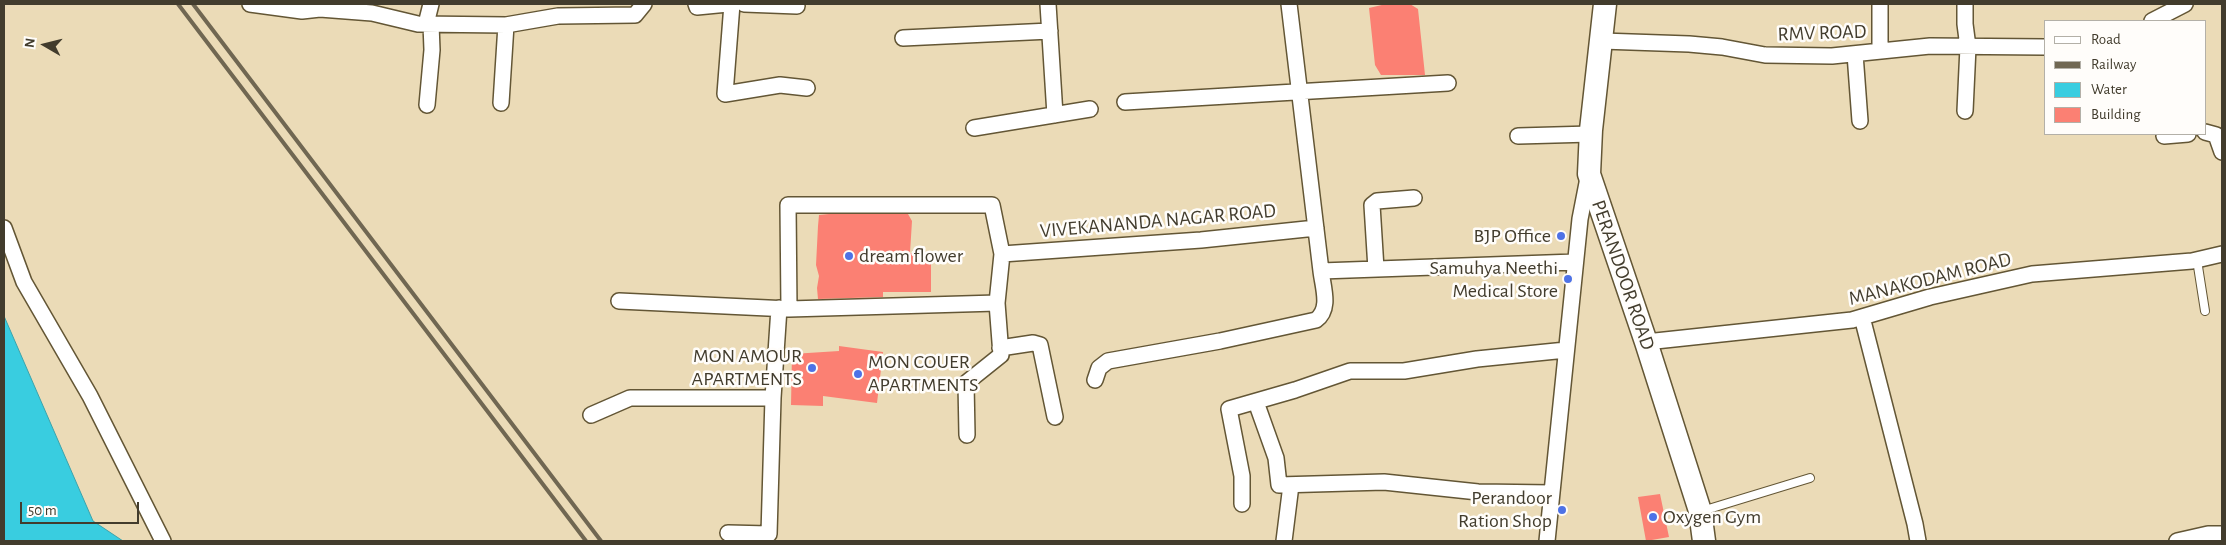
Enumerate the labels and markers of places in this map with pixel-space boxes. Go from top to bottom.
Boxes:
place label: BJP Office [1474,224,1551,248]
marker: BJP Office [1555,230,1567,242]
place label: dream flower [859,244,963,268]
marker: dream flower [843,250,855,262]
place label: Samuhya Neethi Medical Store [1430,256,1558,303]
marker: Samuhya Neethi Medical Store [1562,273,1574,285]
place label: MON AMOUR APARTMENTS [692,344,802,391]
place label: MON COUER APARTMENTS [868,350,978,397]
marker: MON AMOUR APARTMENTS [806,362,818,374]
marker: MON COUER APARTMENTS [852,368,864,380]
place label: Perandoor Ration Shop [1458,486,1552,533]
marker: Perandoor Ration Shop [1556,504,1568,516]
place label: Oxygen Gym [1663,505,1761,529]
marker: Oxygen Gym [1647,511,1659,523]

